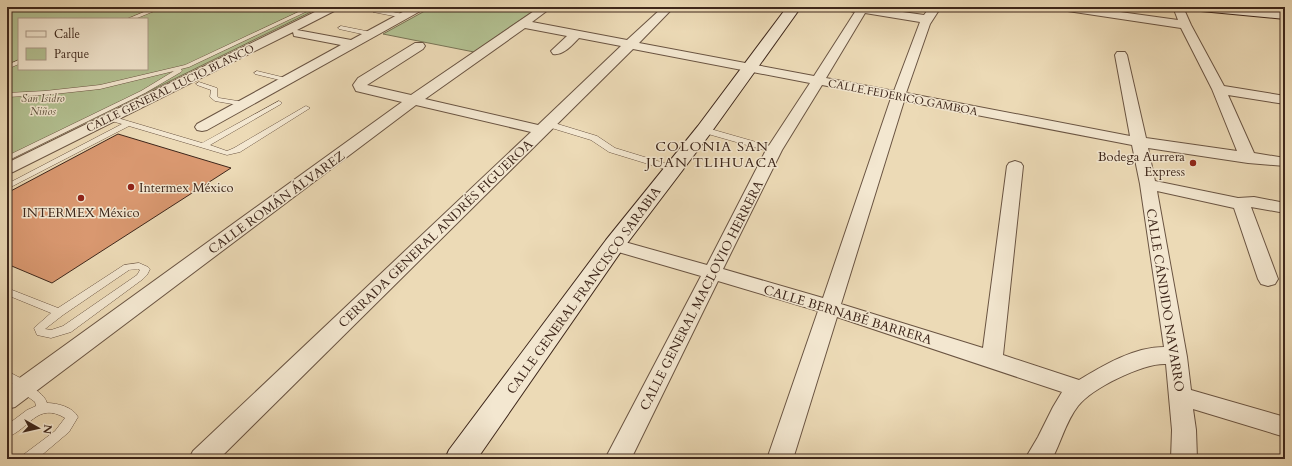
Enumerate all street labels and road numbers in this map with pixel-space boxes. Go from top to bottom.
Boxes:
street label: CALLE GENERAL LUCIO BLANCO [84,41,257,136]
street label: CALLE FEDERICO GAMBOA [827,76,979,119]
street label: CERRADA GENERAL ANDRÉS FIGUEROA [335,135,537,332]
street label: CALLE ROMÁN ÁLVAREZ [205,147,349,259]
street label: CALLE GENERAL MACLOVIO HERRERA [636,177,768,414]
street label: CALLE GENERAL FRANCISCO SARABIA [502,183,666,398]
street label: CALLE CÁNDIDO NAVARRO [1142,207,1188,393]
street label: CALLE BERNABÉ BARRERA [761,281,935,349]

